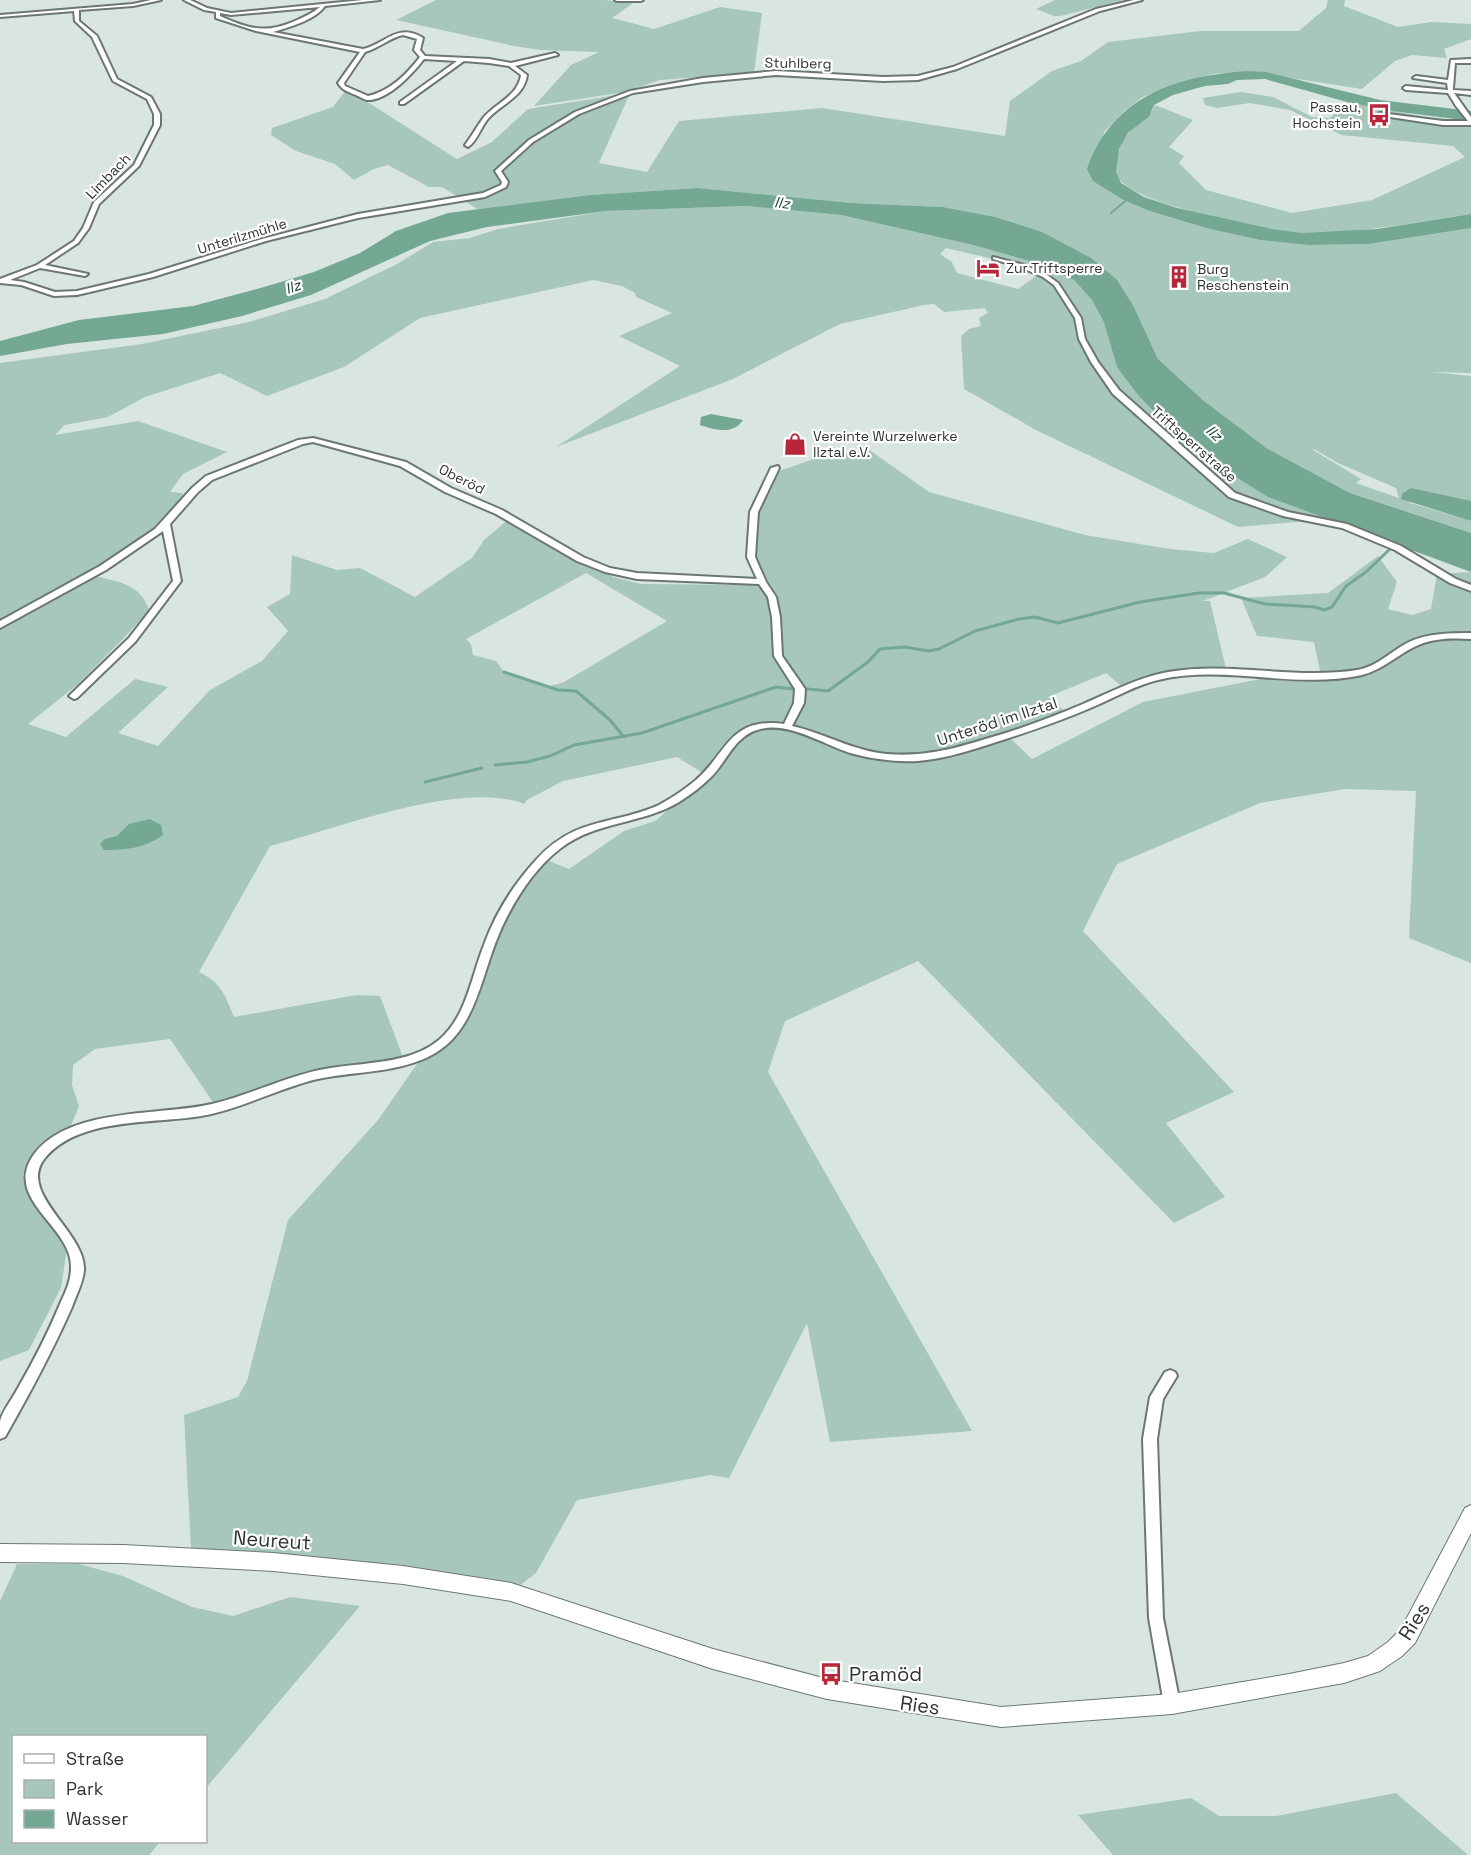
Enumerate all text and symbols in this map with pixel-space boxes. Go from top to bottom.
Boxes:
street label: Stuhlberg [764,53,832,73]
place label: Passau, Hochstein [1293,98,1361,132]
bus stop icon: Passau, Hochstein [1366,102,1392,128]
street label: Limbach [82,149,134,203]
water label: Ilz [773,192,792,213]
street label: Unterilzmühle [195,214,289,258]
hotel icon: Zur Triftsperre [975,255,1001,281]
place label: Zur Triftsperre [1006,259,1103,277]
place label: Burg Reschenstein [1197,260,1289,294]
building icon: Burg Reschenstein [1166,264,1192,290]
water label: Ilz [282,275,304,298]
street label: Triftsperrstraße [1148,402,1240,486]
water label: Ilz [1202,421,1227,446]
place label: Vereinte Wurzelwerke Ilztal e.V. [813,427,957,461]
shop icon: Vereinte Wurzelwerke Ilztal e.V. [782,431,808,457]
street label: Oberöd [436,460,488,498]
street label: Unteröd im Ilztal [934,692,1060,751]
street label: Neureut [232,1524,312,1556]
street label: Ries [1392,1597,1436,1645]
bus stop icon: Pramöd [818,1661,844,1687]
place label: Pramöd [849,1661,922,1687]
street label: Ries [898,1689,942,1721]
legend [12,1735,207,1843]
text: Straße [66,1747,124,1770]
text: Park [66,1777,104,1800]
text: Wasser [66,1807,128,1830]

